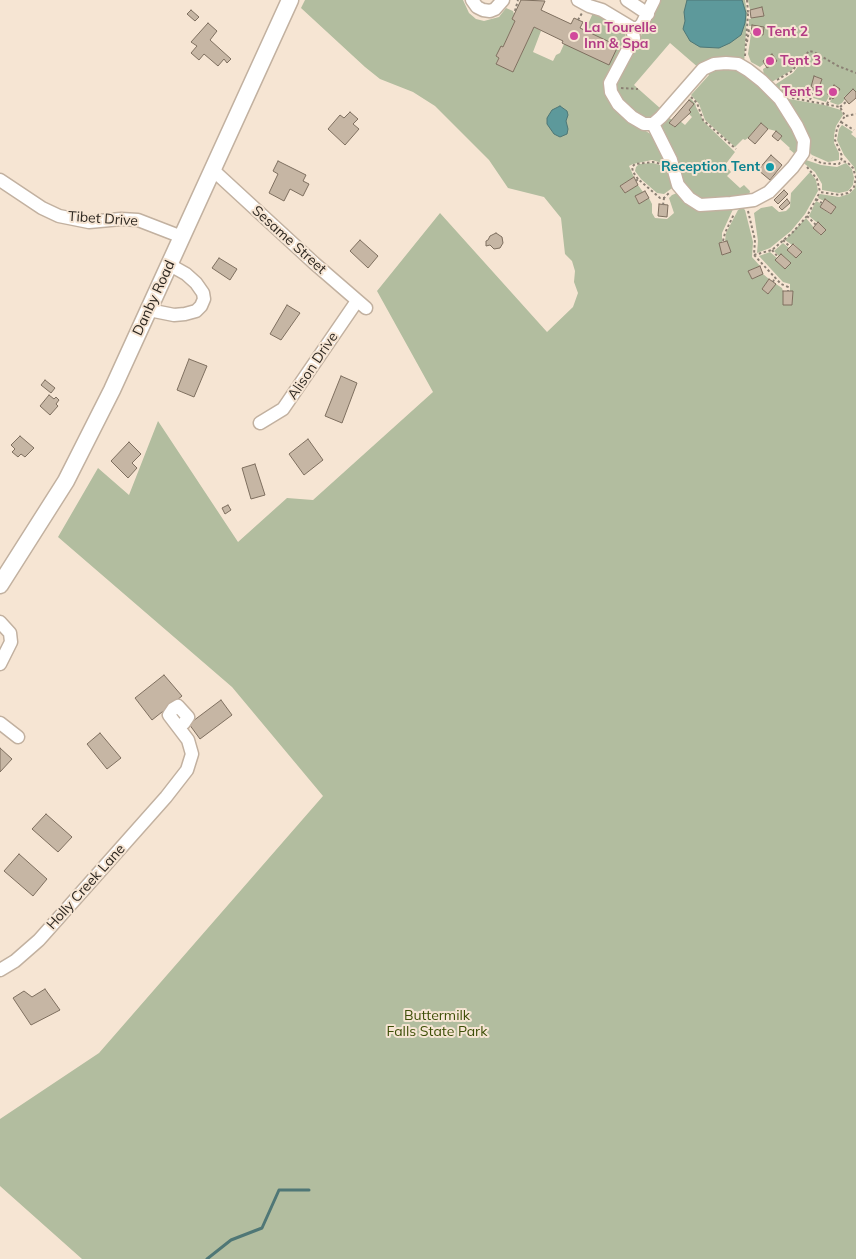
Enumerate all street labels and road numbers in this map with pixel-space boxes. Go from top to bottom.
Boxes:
street label: Sesame Street [248,202,330,278]
street label: Tibet Drive [67,208,139,230]
street label: Danby Road [129,258,179,338]
street label: Alison Drive [284,329,342,403]
street label: Holly Creek Lane [43,841,129,933]

